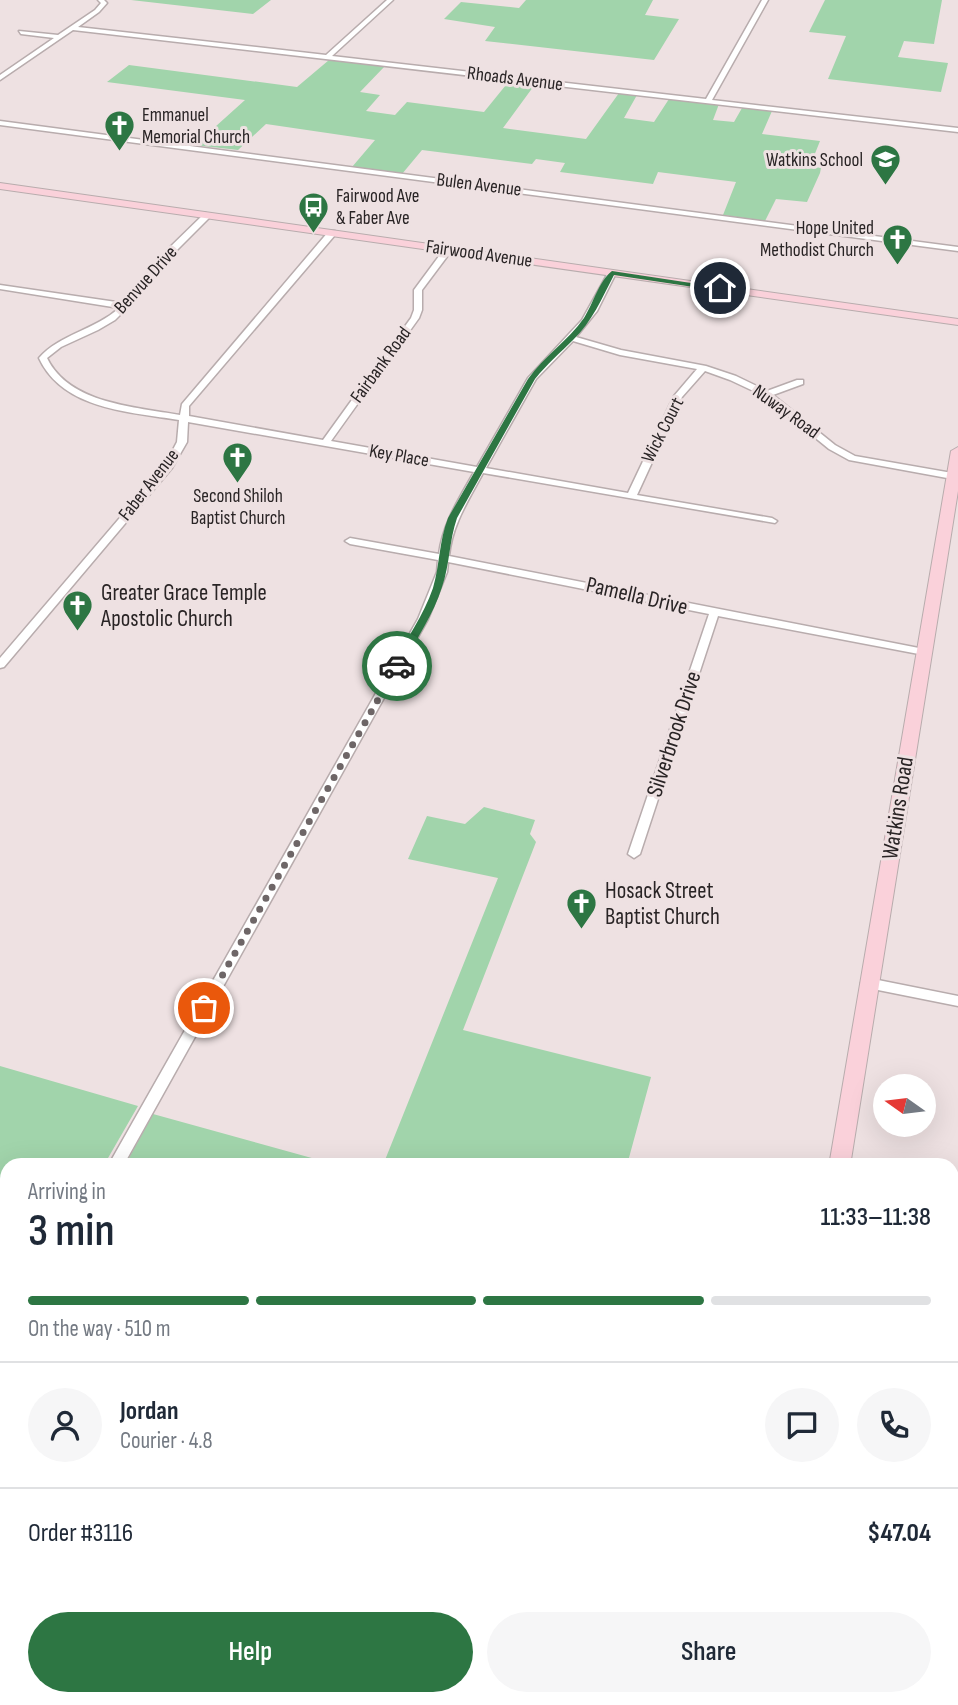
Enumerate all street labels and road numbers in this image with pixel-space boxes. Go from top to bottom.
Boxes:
street label: Rhoads Avenue [466,62,564,96]
street label: Bulen Avenue [435,168,523,202]
street label: Fairwood Avenue [424,235,534,273]
street label: Benvue Drive [110,241,182,319]
street label: Fairbank Road [346,322,416,408]
street label: Nuway Road [748,380,824,444]
street label: Wick Court [637,393,689,466]
street label: Key Place [367,439,431,473]
street label: Faber Avenue [114,445,184,525]
street label: Pamella Drive [583,571,691,621]
street label: Silverbrook Drive [641,668,707,800]
street label: Watkins Road [876,755,920,861]

